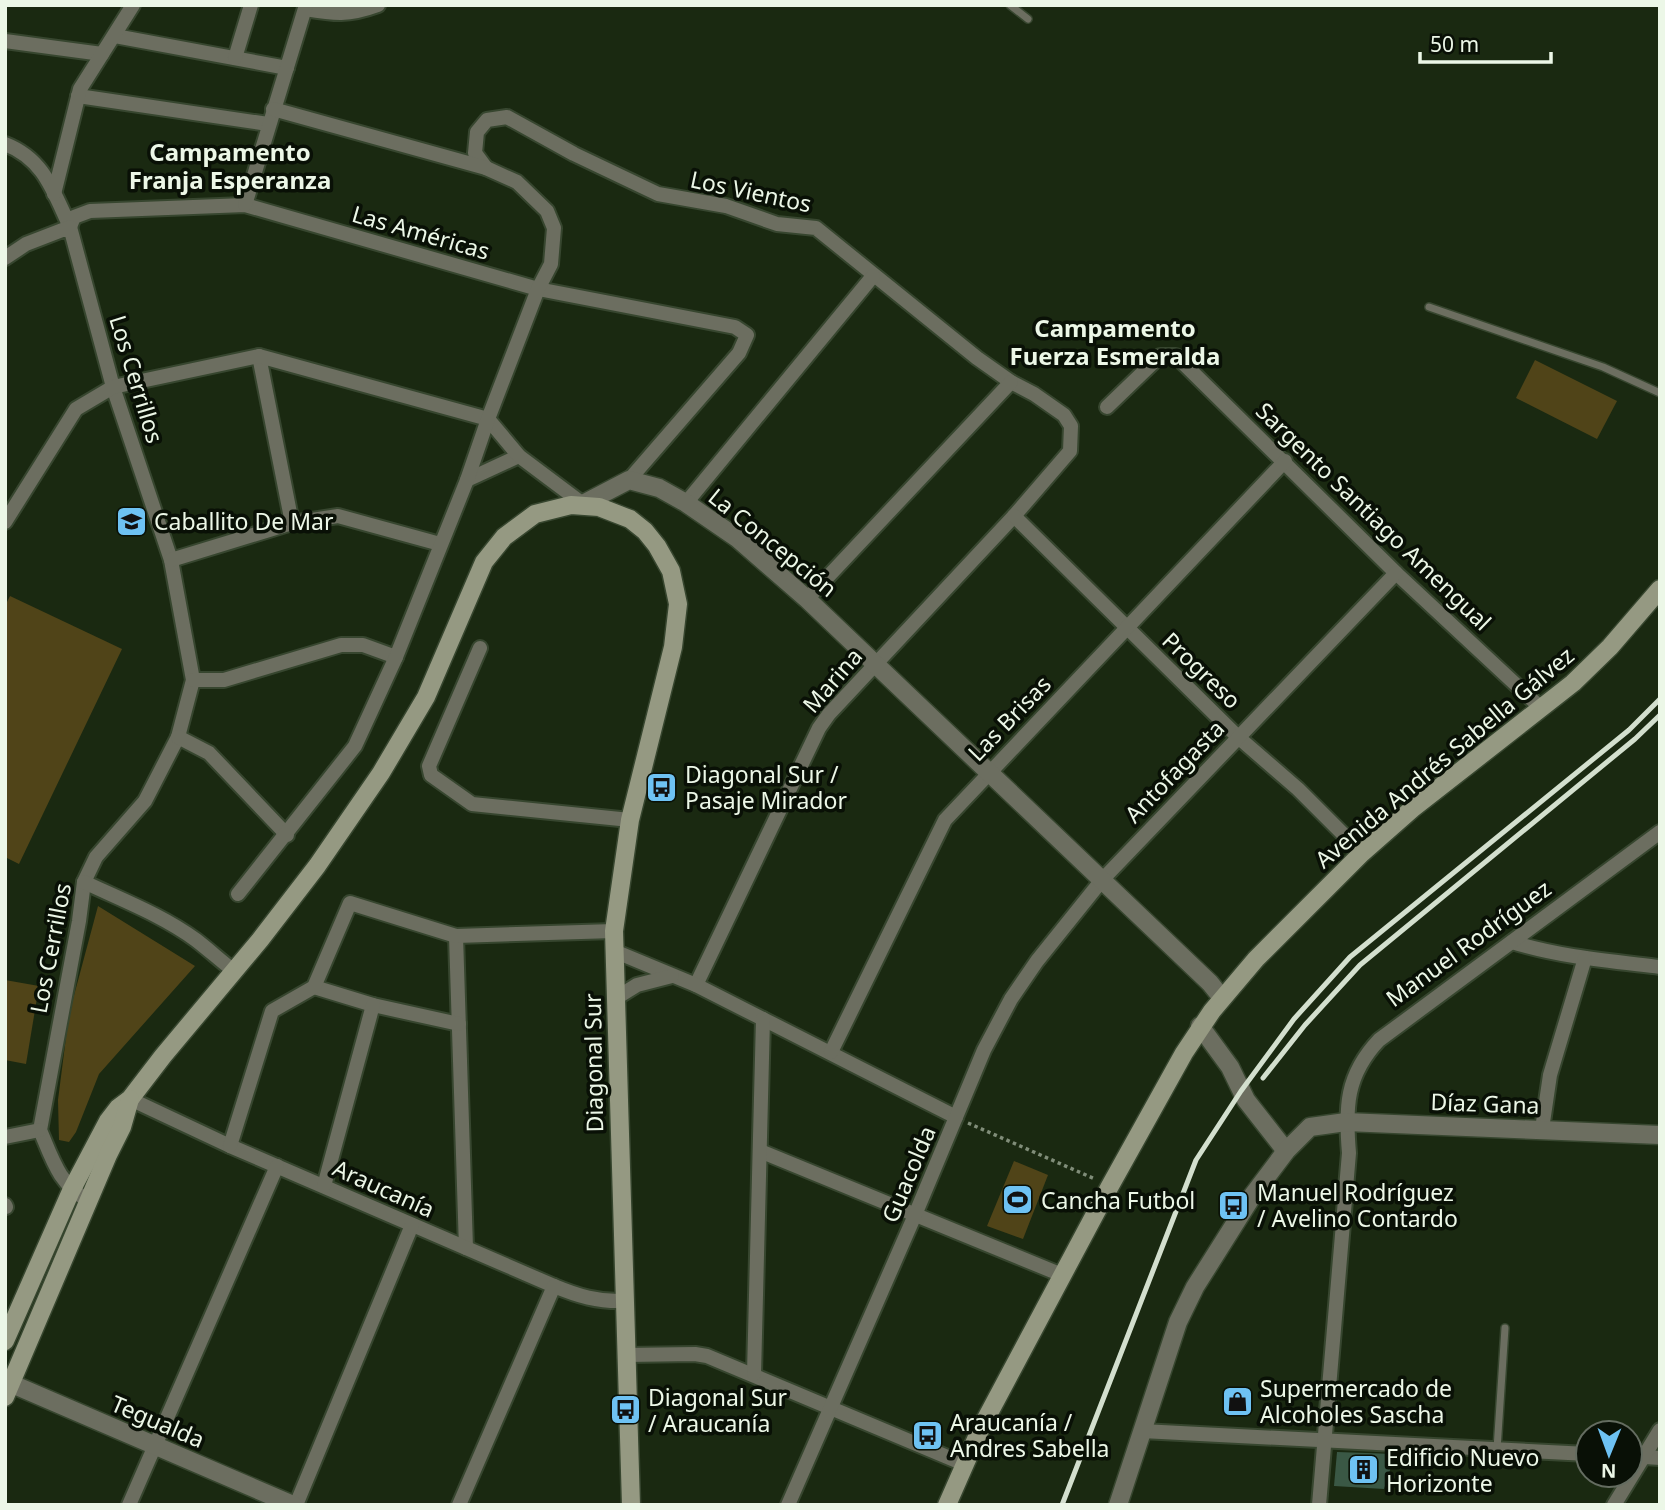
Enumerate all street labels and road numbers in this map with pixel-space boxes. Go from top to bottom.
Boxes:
street label: Los Vientos [687,163,815,219]
street label: Las Américas [349,197,493,267]
street label: Los Cerrillos [102,311,172,447]
street label: Sargento Santiago Amengual [1249,395,1499,637]
street label: La Concepción [702,480,844,604]
street label: Progreso [1156,624,1248,716]
street label: Avenida Andrés Sabella Gálvez [1308,639,1580,875]
street label: Marina [795,641,869,719]
street label: Las Brisas [960,668,1058,768]
street label: Antofagasta [1117,713,1231,829]
street label: Manuel Rodríguez [1379,872,1557,1014]
street label: Los Cerrillos [22,880,78,1016]
street label: Diagonal Sur [576,993,610,1133]
street label: Díaz Gana [1430,1085,1540,1121]
street label: Guacolda [873,1121,943,1227]
street label: Araucanía [328,1151,440,1225]
street label: Tegualda [106,1387,210,1455]

